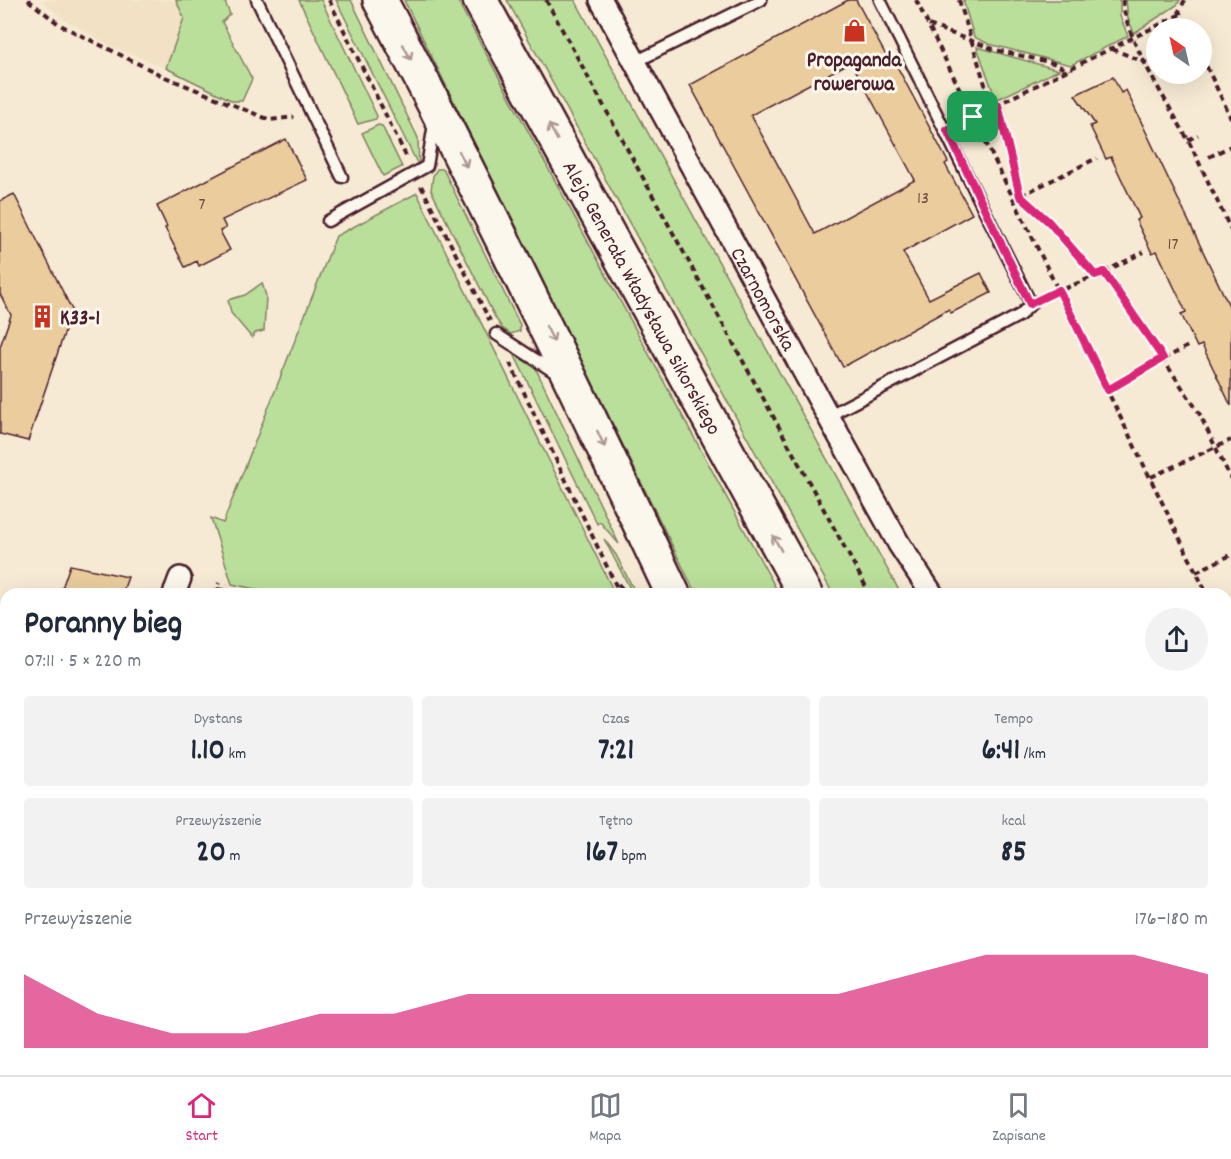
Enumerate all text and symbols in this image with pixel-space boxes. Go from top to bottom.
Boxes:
shop icon: Propaganda rowerowa [841,18,867,44]
north arrow [1146,18,1212,84]
map controls [1146,18,1212,84]
one-way arrow [402,42,413,60]
place label: Propaganda rowerowa [807,47,902,101]
pin [947,91,998,142]
icon: arrive [956,100,989,133]
one-way arrow [547,124,559,141]
one-way arrow [457,150,469,168]
street label: Aleja Generała Władysława Sikorskiego [553,156,727,441]
house number: 13 [917,187,929,212]
house number: 7 [199,193,206,218]
house number: 17 [1168,233,1179,258]
street label: Czarnomorska [721,243,802,358]
building icon: K33-1 [29,304,55,330]
place label: K33-1 [60,305,100,335]
one-way arrow [544,324,556,342]
one-way arrow [595,429,607,447]
one-way arrow [771,534,782,552]
text: Poranny bieg [24,602,182,649]
button: share [1145,608,1208,671]
text: 07:11 · 5 × 220 m [24,648,141,676]
text: Dystans [194,708,243,731]
text: Czas [602,708,630,731]
text: Tempo [994,708,1033,731]
text: 1.10 [190,731,225,774]
text: 7:21 [598,731,634,774]
text: 6:41 [981,731,1020,774]
text: km [225,743,246,766]
text: /km [1020,743,1046,766]
text: Przewyższenie [175,810,262,833]
text: Tętno [599,810,633,833]
text: kcal [1002,810,1026,833]
text: 20 [196,833,226,876]
text: 167 [585,833,618,876]
text: 85 [1001,833,1027,876]
text: m [226,845,240,868]
text: bpm [618,845,647,868]
text: Przewyższenie [24,906,132,934]
text: 176–180 m [1135,906,1208,934]
tab: Start [185,1089,218,1148]
tab: Mapa [589,1089,622,1148]
tab: Zapisane [992,1089,1046,1148]

